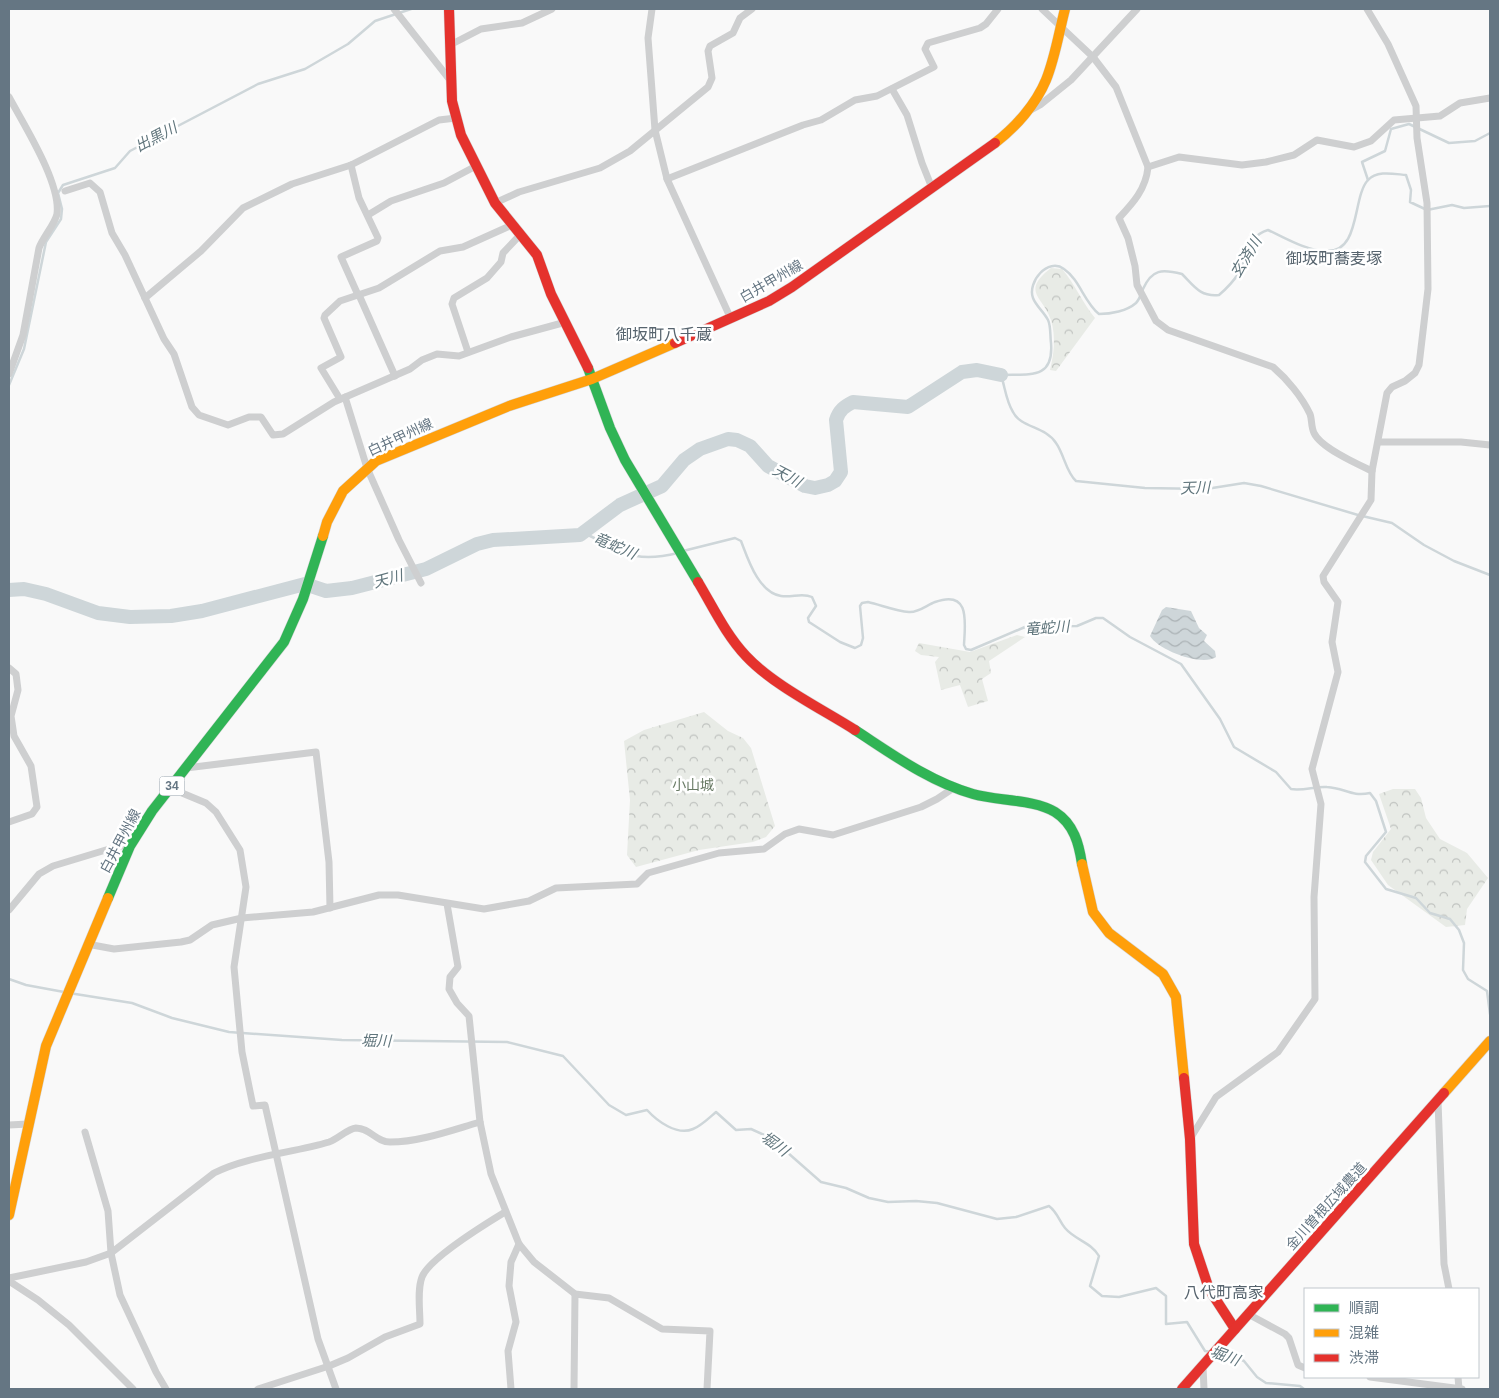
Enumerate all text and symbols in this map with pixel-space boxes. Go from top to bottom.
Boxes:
water label: 出黒川 [132,118,181,155]
water label: 玄済川 [1227,231,1265,280]
district label: 御坂町蕎麦塚 [1286,250,1382,267]
street label: 白井甲州線 [737,257,805,305]
district label: 御坂町八千蔵 [616,326,712,343]
street label: 白井甲州線 [365,415,435,459]
water label: 天川 [770,461,806,491]
water label: 天川 [1180,478,1212,497]
water label: 竜蛇川 [591,529,641,563]
water label: 天川 [371,566,406,591]
water label: 竜蛇川 [1024,617,1072,638]
road number: 34 [160,776,184,796]
park label: 小山城 [672,777,714,793]
street label: 白井甲州線 [97,806,143,876]
water label: 堀川 [361,1032,393,1049]
water label: 堀川 [758,1128,794,1160]
street label: 金川曽根広域農道 [1283,1159,1369,1253]
district label: 八代町高家 [1184,1284,1264,1301]
legend [1304,1288,1479,1378]
text: 順調 [1349,1299,1379,1316]
text: 混雑 [1349,1324,1379,1341]
water label: 堀川 [1208,1342,1244,1369]
text: 渋滞 [1349,1349,1379,1366]

